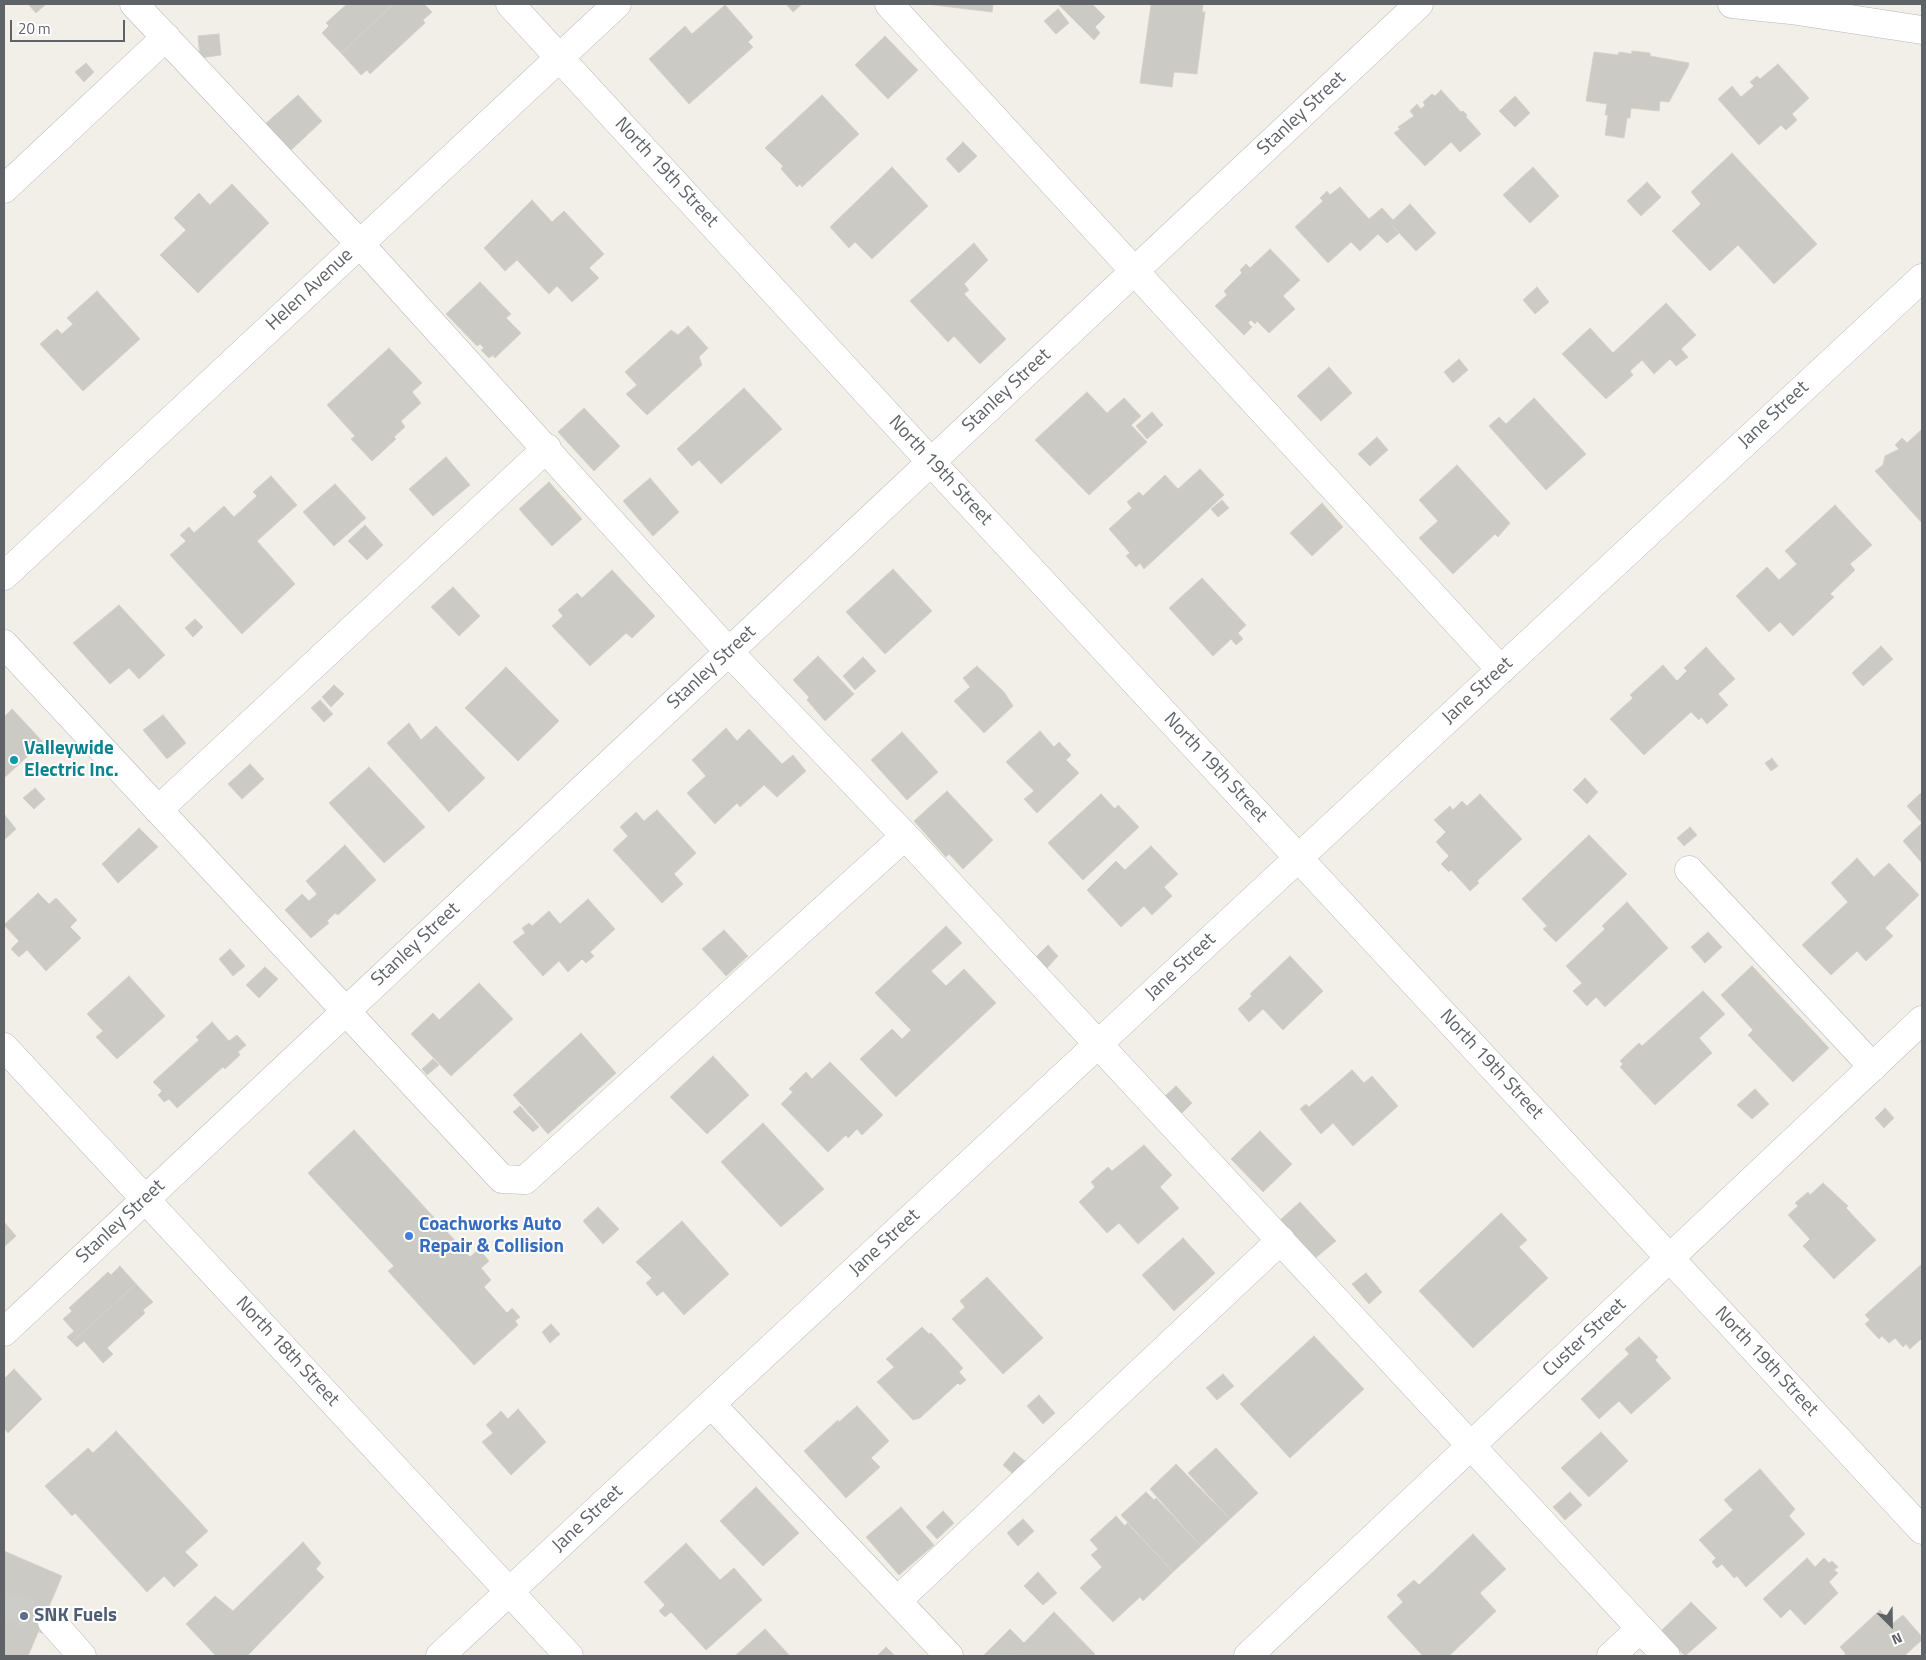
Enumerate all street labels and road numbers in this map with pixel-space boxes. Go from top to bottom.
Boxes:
street label: Stanley Street [1253,67,1351,161]
street label: North 19th Street [609,113,723,233]
street label: Helen Avenue [262,244,358,336]
street label: Stanley Street [958,344,1056,438]
street label: Jane Street [1734,377,1814,453]
street label: North 19th Street [883,411,997,531]
street label: Stanley Street [663,621,761,715]
street label: Jane Street [1438,653,1518,729]
street label: North 19th Street [1158,708,1272,828]
street label: Stanley Street [367,898,465,992]
street label: Jane Street [1141,929,1221,1005]
street label: North 19th Street [1434,1005,1548,1125]
street label: Stanley Street [72,1175,170,1269]
street label: Jane Street [845,1205,925,1281]
street label: North 18th Street [230,1292,344,1412]
street label: Custer Street [1539,1294,1631,1382]
street label: North 19th Street [1709,1302,1823,1422]
street label: Jane Street [548,1481,628,1557]

